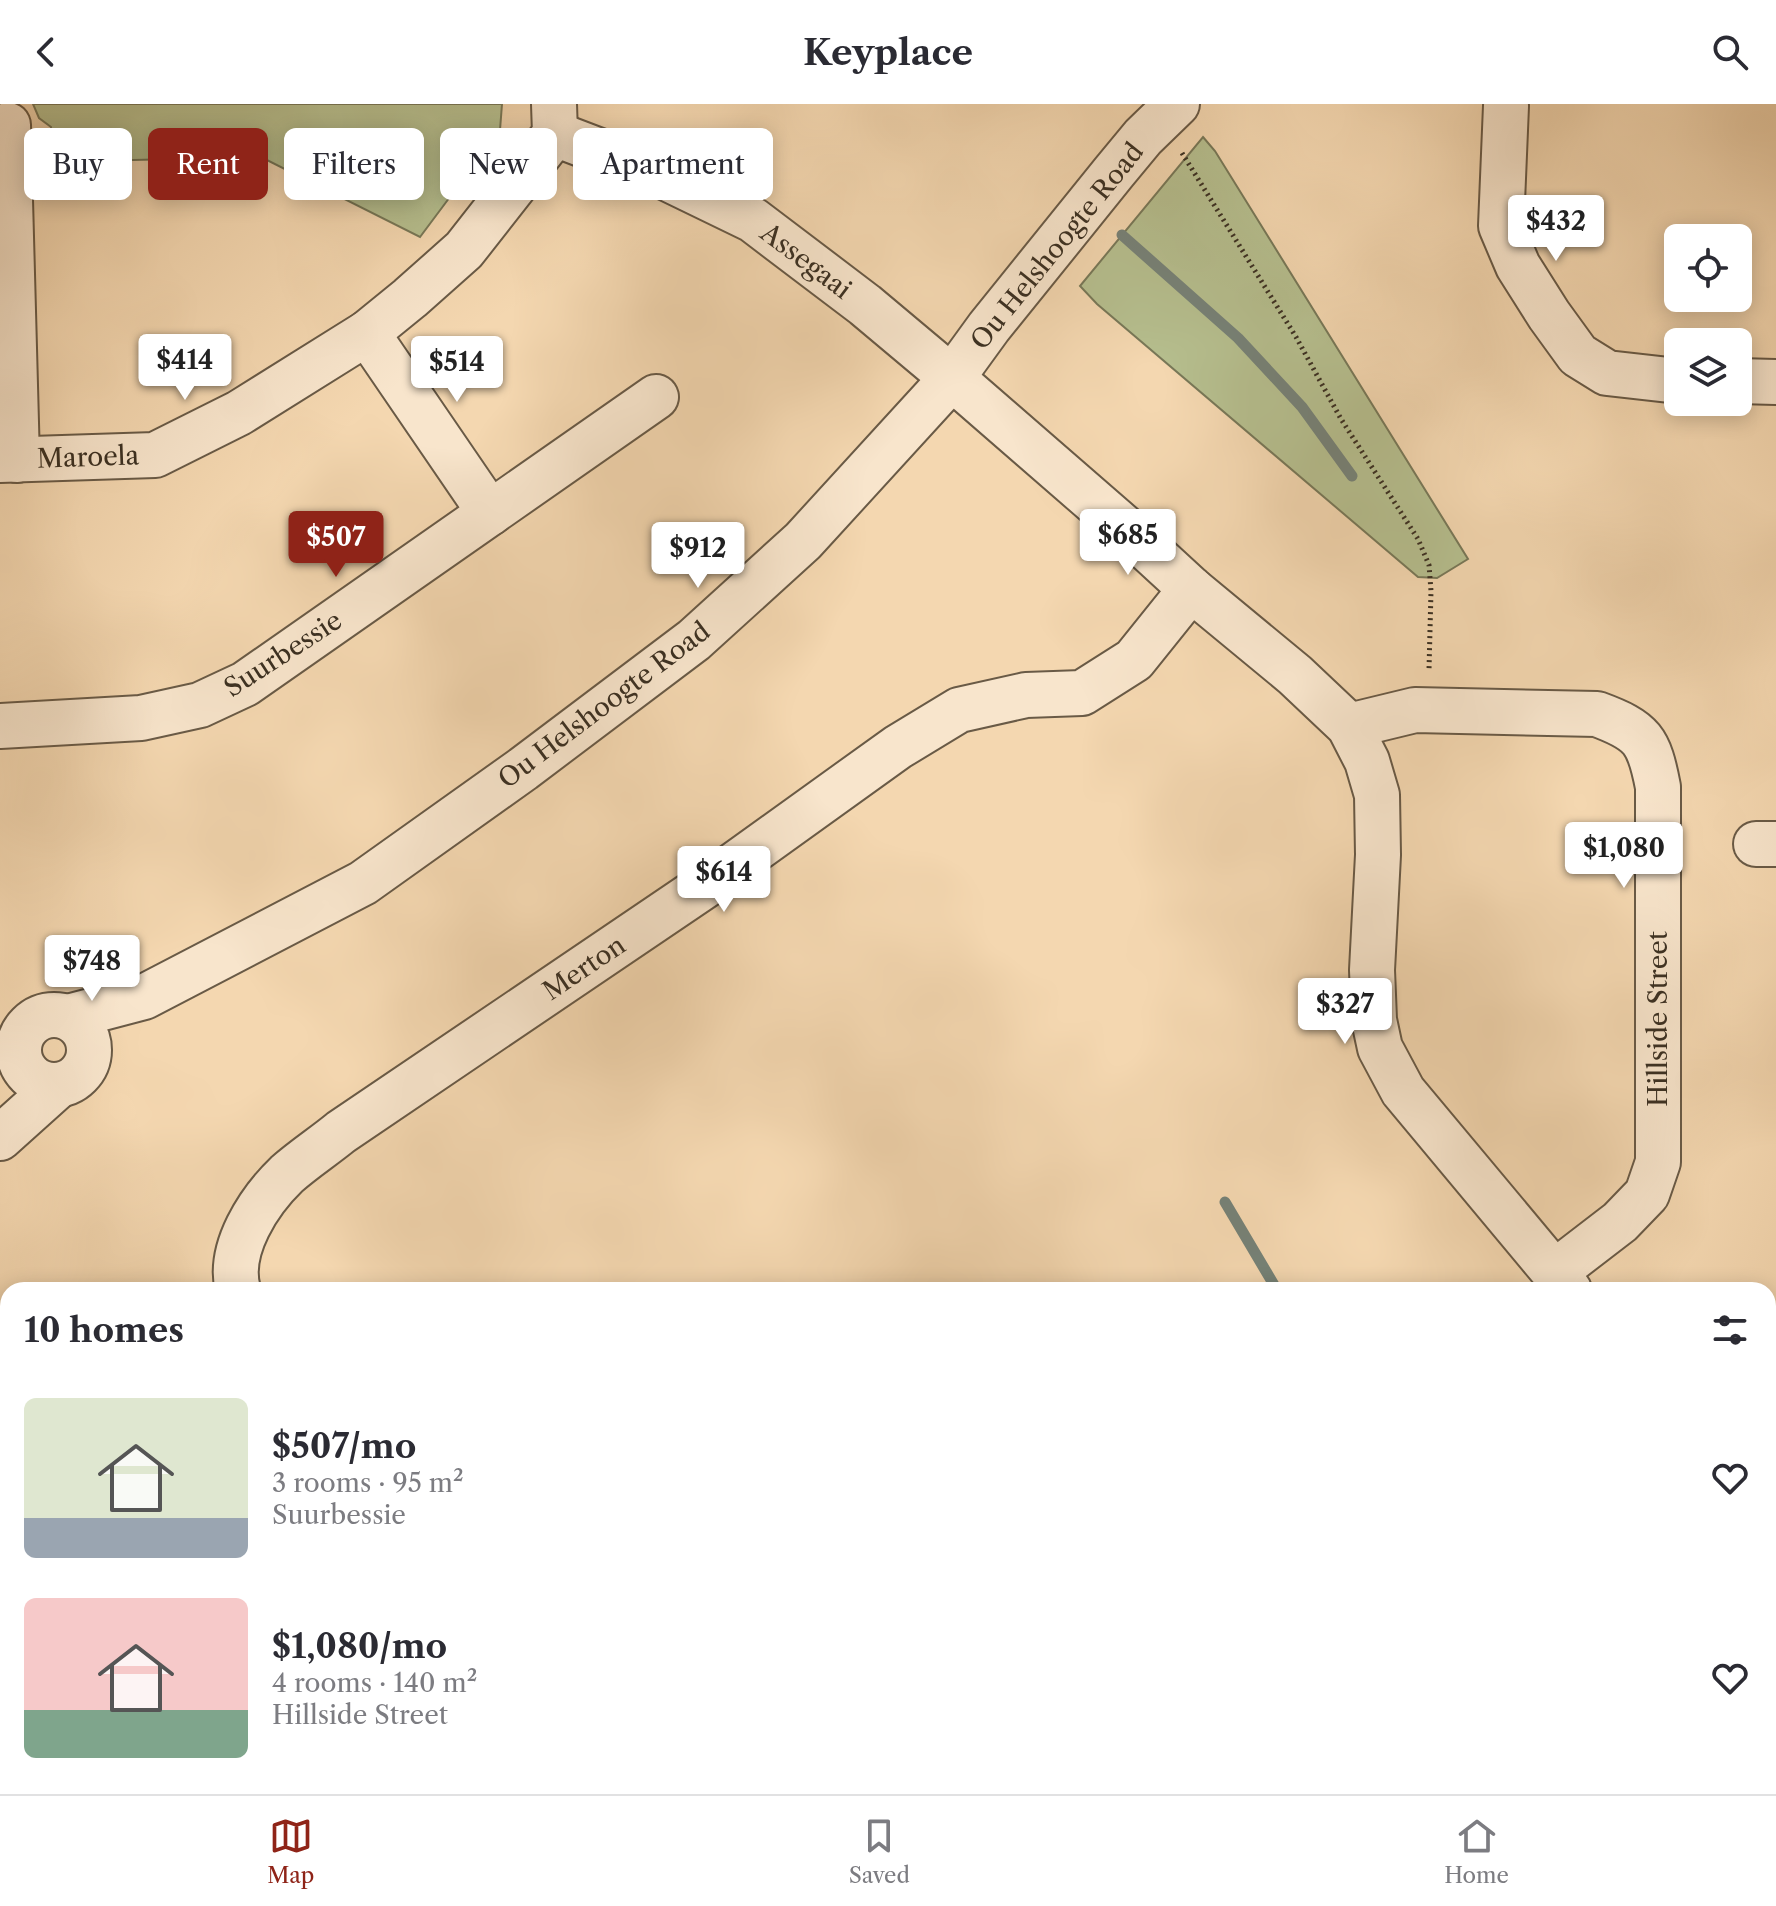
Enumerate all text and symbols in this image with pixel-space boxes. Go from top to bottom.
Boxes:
icon: back [24,30,68,74]
text: Keyplace [803,30,973,74]
icon: search [1708,30,1752,74]
chip: Buy [24,128,132,200]
chip: Rent [148,128,268,200]
chip: Filters [284,128,424,200]
chip: New [440,128,557,200]
chip: Apartment [573,128,773,200]
street label: Ou Helshoogte Road [964,136,1150,356]
pin: $432 [1509,195,1603,263]
text: $432 [1526,205,1586,237]
street label: Assegaai [753,216,858,306]
map controls [1664,224,1752,416]
button: locate [1664,224,1752,312]
button: layers [1664,328,1752,416]
pin: $414 [138,334,232,402]
pin: $514 [410,336,504,404]
text: $414 [156,344,214,376]
text: $514 [429,346,485,378]
street label: Maroela [36,439,140,475]
pin: $685 [1081,509,1175,577]
pin: $507 [289,511,383,579]
text: $685 [1098,519,1158,551]
text: $507 [306,521,366,553]
pin: $912 [651,522,745,590]
text: $912 [669,532,727,564]
street label: Suurbessie [218,604,348,704]
street label: Ou Helshoogte Road [492,615,716,795]
pin: $1,080 [1559,822,1689,890]
text: $1,080 [1583,832,1665,864]
pin: $614 [677,846,771,914]
text: $614 [695,856,753,888]
street label: Merton [537,929,631,1007]
street label: Hillside Street [1642,930,1674,1107]
pin: $748 [45,935,139,1003]
text: $748 [63,945,121,977]
pin: $327 [1298,978,1392,1046]
text: $327 [1316,988,1374,1020]
icon: filters [1708,1308,1752,1352]
text: 10 homes [24,1309,184,1351]
text: $507/mo [272,1425,416,1467]
icon: home [88,1430,184,1526]
icon: heart [1708,1456,1752,1500]
text: 3 rooms · 95 m² [272,1467,464,1499]
text: Suurbessie [272,1499,406,1531]
text: $1,080/mo [272,1625,447,1667]
icon: home [88,1630,184,1726]
icon: heart [1708,1656,1752,1700]
text: 4 rooms · 140 m² [272,1667,477,1699]
text: Hillside Street [272,1699,448,1731]
tab: Map [267,1814,314,1889]
tab: Saved [849,1814,910,1889]
tab: Home [1444,1814,1509,1889]

